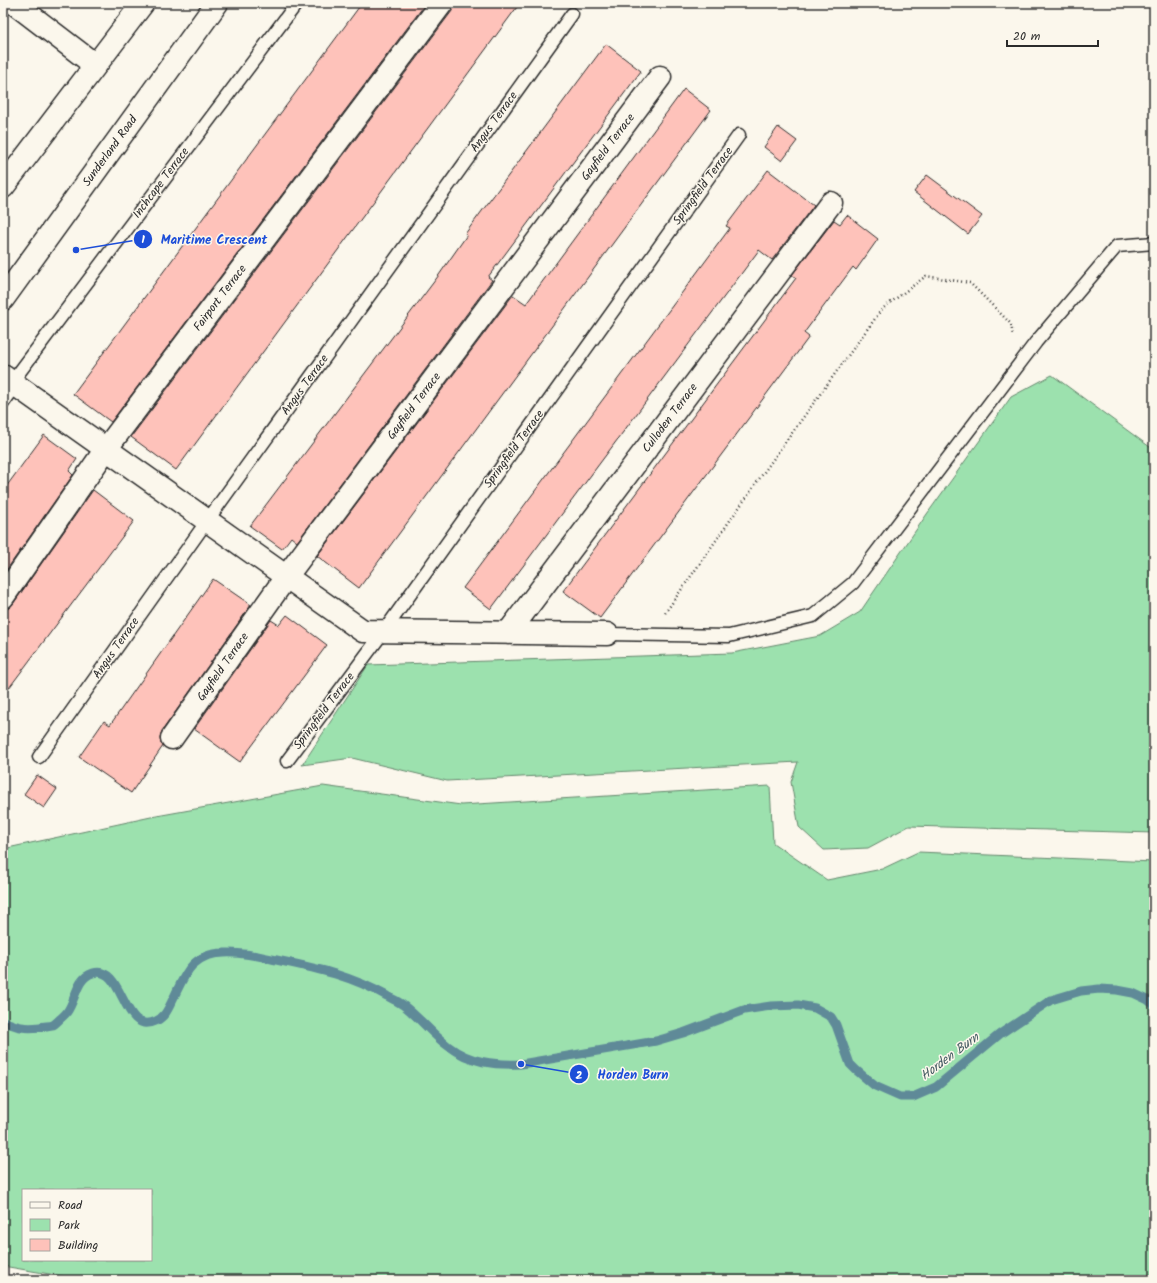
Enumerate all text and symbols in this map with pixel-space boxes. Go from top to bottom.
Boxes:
scale bar [1007,22,1098,48]
text: 20 m [1013,27,1041,46]
street label: Angus Terrace [465,87,523,156]
street label: Gayfield Terrace [576,109,640,185]
street label: Sunderland Road [78,111,143,190]
street label: Springfield Terrace [668,142,738,229]
street label: Inchcape Terrace [128,143,195,223]
callout: Maritime Crescent [133,227,276,252]
text: 1 [141,230,145,249]
text: Maritime Crescent [161,230,267,251]
street label: Fairport Terrace [189,260,252,335]
street label: Angus Terrace [276,350,334,419]
street label: Gayfield Terrace [382,368,446,444]
street label: Culloden Terrace [637,379,703,457]
street label: Springfield Terrace [479,405,549,492]
street label: Angus Terrace [88,613,145,683]
street label: Gayfield Terrace [192,628,254,705]
street label: Springfield Terrace [289,668,360,754]
water label: Horden Burn [916,1027,985,1086]
callout: Horden Burn [569,1062,676,1087]
text: Horden Burn [598,1065,669,1086]
text: 2 [576,1066,583,1085]
legend [22,1189,152,1261]
text: Road [58,1196,83,1215]
text: Park [58,1216,80,1235]
text: Building [58,1236,98,1255]

